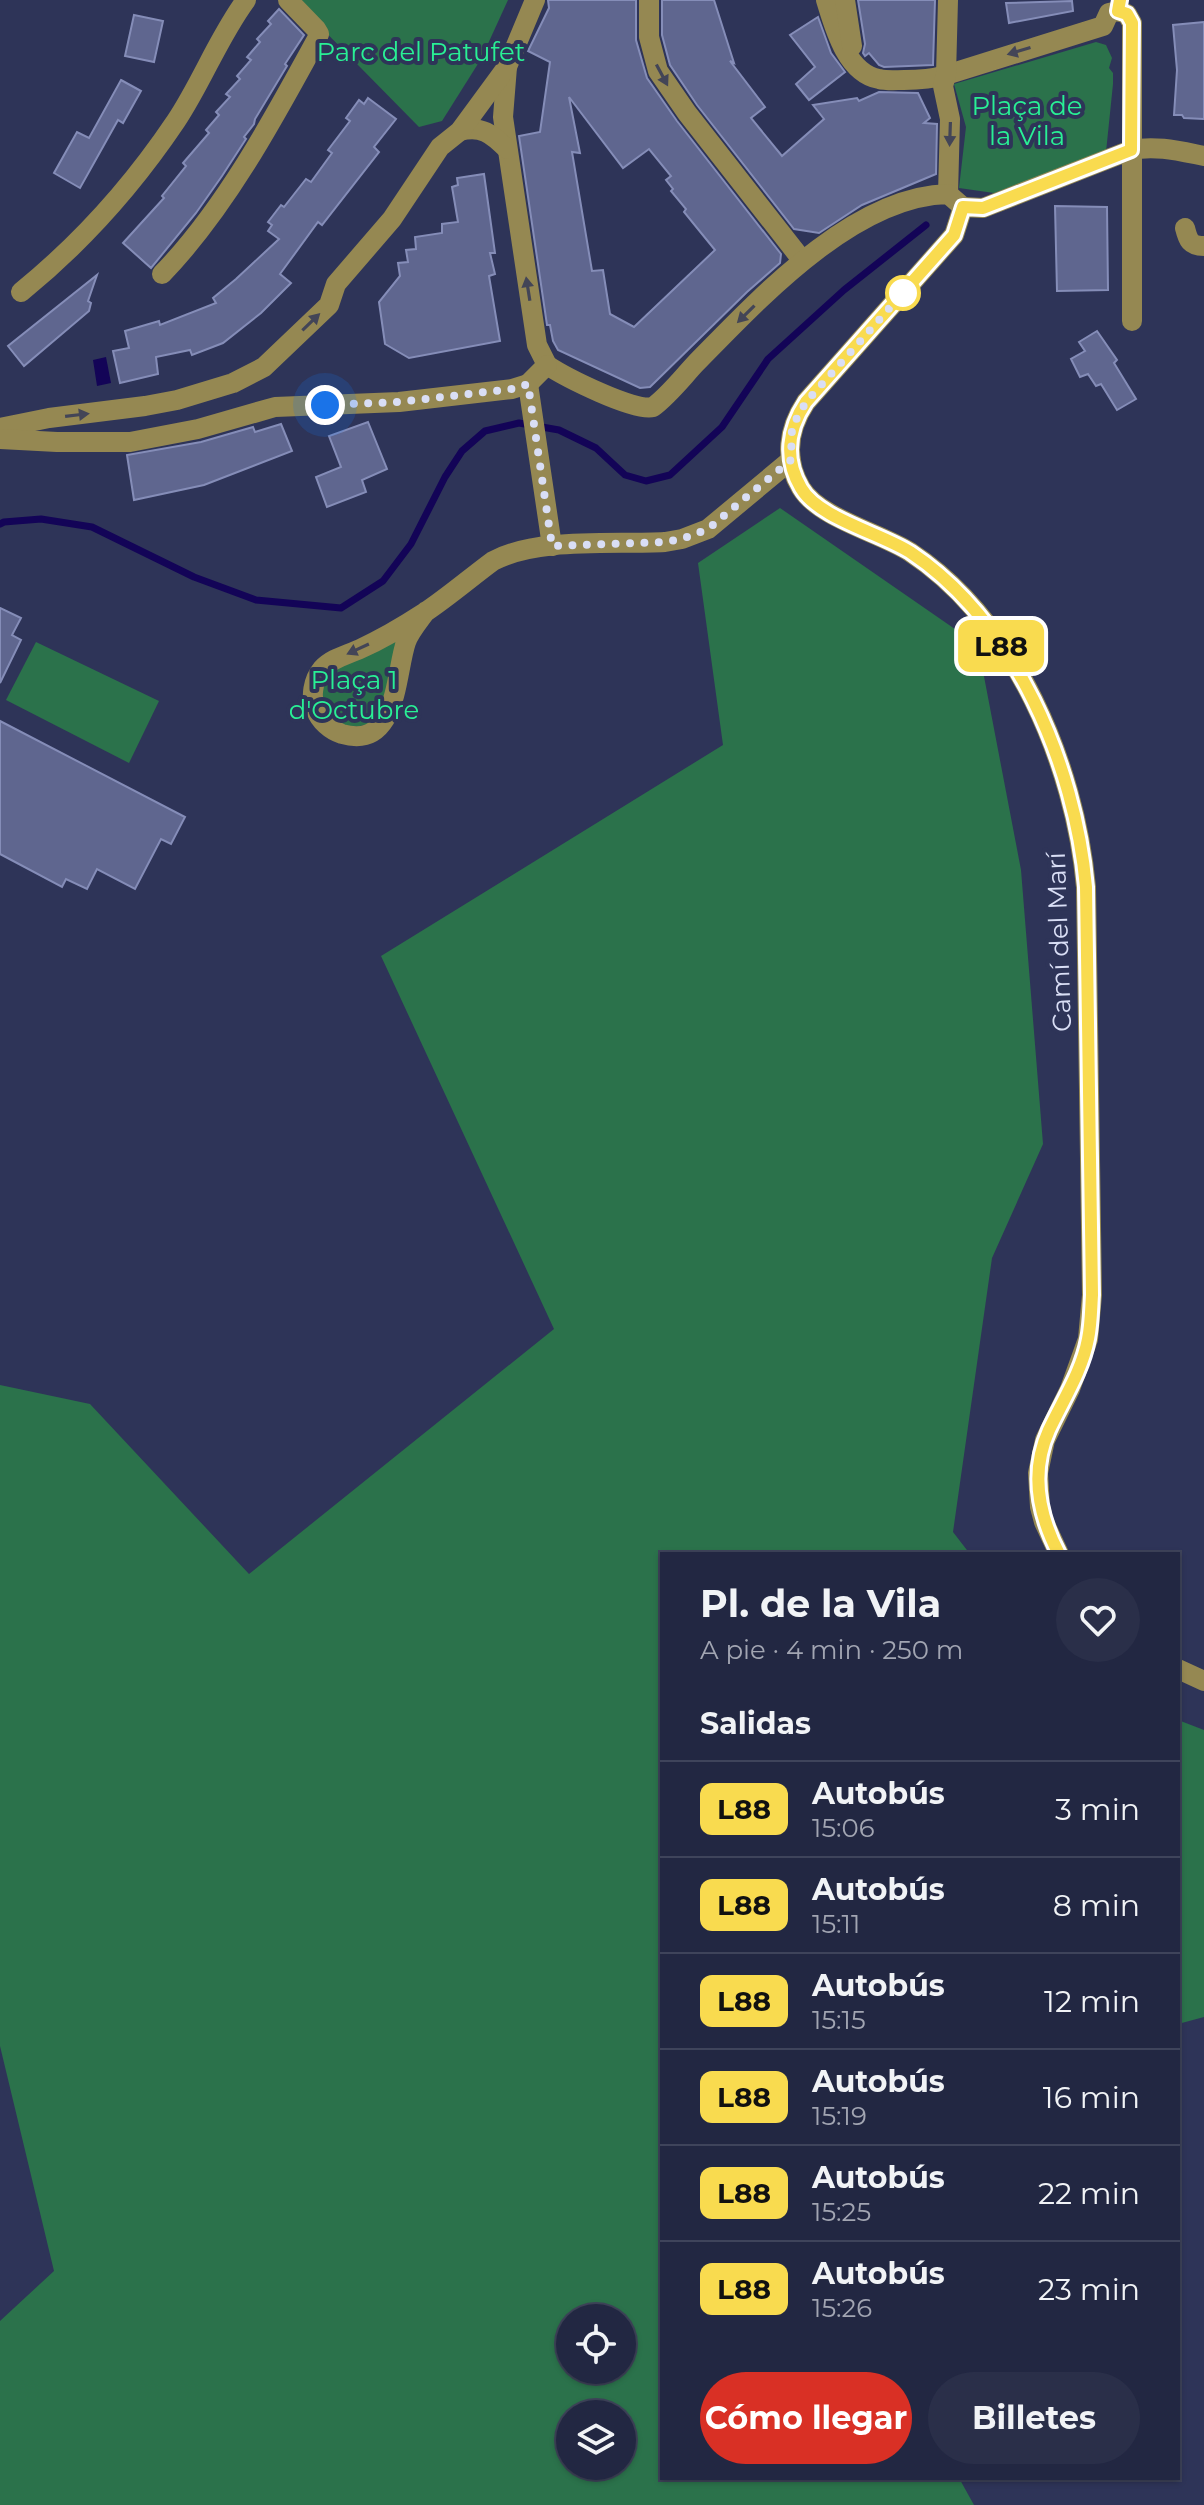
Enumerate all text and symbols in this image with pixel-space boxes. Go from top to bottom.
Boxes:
park label: Parc del Patufet [317,36,525,68]
one-way arrow [1006,45,1030,58]
one-way arrow [656,64,669,87]
park label: Plaça de la Vila [971,90,1083,152]
one-way arrow [943,122,956,147]
unlabelled marker [886,276,920,310]
one-way arrow [522,277,534,302]
one-way arrow [737,304,756,323]
one-way arrow [301,313,320,332]
your location [305,385,345,425]
one-way arrow [65,408,90,421]
line badge: L88 [955,620,1047,672]
text: L88 [974,629,1028,663]
one-way arrow [346,642,370,656]
park label: Plaça 1 d'Octubre [289,664,419,726]
street label: Camí del Marí [1040,851,1078,1032]
button: heart [1056,1578,1140,1662]
text: Pl. de la Vila [700,1580,941,1627]
text: A pie · 4 min · 250 m [700,1634,963,1666]
text: Salidas [700,1705,811,1742]
text: Autobús [812,1775,945,1812]
text: 3 min [1055,1791,1140,1828]
text: L88 [717,1792,771,1826]
text: 15:06 [812,1812,875,1844]
text: Autobús [812,1871,945,1908]
text: 8 min [1053,1887,1140,1924]
text: L88 [717,1888,771,1922]
text: 15:11 [812,1908,860,1940]
text: Autobús [812,1967,945,2004]
text: 12 min [1044,1983,1140,2020]
text: L88 [717,1984,771,2018]
text: 15:15 [812,2004,866,2036]
text: Autobús [812,2063,945,2100]
text: 16 min [1043,2079,1140,2116]
text: L88 [717,2080,771,2114]
text: 15:19 [812,2100,867,2132]
text: Autobús [812,2159,945,2196]
text: 22 min [1038,2175,1140,2212]
text: L88 [717,2176,771,2210]
text: 15:25 [812,2196,871,2228]
text: Autobús [812,2255,945,2292]
text: 23 min [1038,2271,1140,2308]
text: L88 [717,2272,771,2306]
text: 15:26 [812,2292,872,2324]
map controls [556,2304,636,2480]
button: locate [556,2304,636,2384]
button: Cómo llegar [700,2372,912,2464]
button: Billetes [928,2372,1140,2464]
button: layers [556,2400,636,2480]

